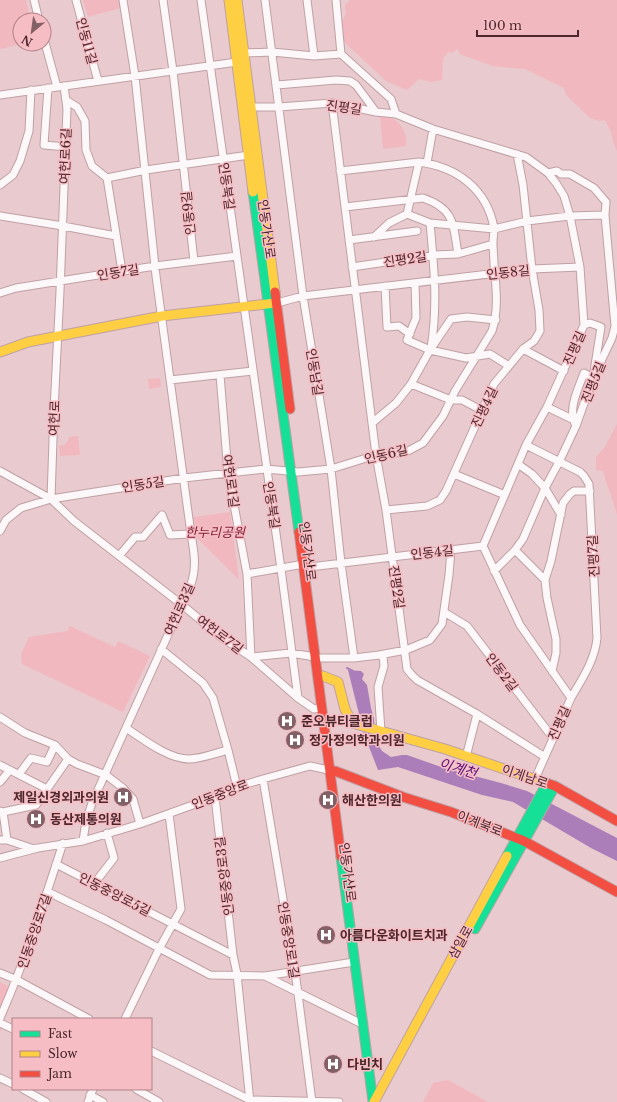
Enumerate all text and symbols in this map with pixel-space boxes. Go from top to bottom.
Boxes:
north arrow [12,12,52,52]
scale bar [477,12,578,38]
street label: 인동11길 [72,16,101,66]
text: 100 m [483,18,522,33]
text: N [19,32,35,49]
street label: 진평길 [325,97,363,118]
street label: 여헌로6길 [56,128,75,184]
street label: 인동북길 [215,161,238,211]
street label: 인동9길 [178,190,199,236]
street label: 인동가산로 [254,198,279,260]
street label: 진평2길 [382,248,428,271]
street label: 인동7길 [96,261,140,284]
street label: 인동8길 [485,262,531,283]
street label: 진평길 [559,328,590,368]
street label: 인동남길 [302,347,327,397]
street label: 진평5길 [577,359,609,405]
street label: 진평4길 [468,384,501,431]
street label: 여헌로 [45,400,64,436]
street label: 인동6길 [363,441,410,468]
street label: 여헌로1길 [218,453,243,509]
street label: 인동5길 [120,473,166,496]
street label: 인동북길 [259,480,284,530]
street label: 인동가산로 [295,520,320,582]
park label: 한누리공원 [185,524,246,541]
street label: 진평7길 [584,534,603,578]
street label: 인동4길 [410,542,455,563]
street label: 진평2길 [385,564,408,610]
street label: 여헌로3길 [160,580,199,638]
street label: 여헌로7길 [193,611,247,658]
street label: 인동2길 [482,650,522,695]
street label: 진평길 [544,703,575,743]
hospital icon: 준오뷰티클럽 [276,710,298,732]
place label: 준오뷰티클럽 [301,713,373,730]
hospital icon: 정가정의학과의원 [284,729,306,751]
place label: 정가정의학과의원 [309,732,405,749]
water label: 이계천 [437,754,480,783]
street label: 이계남로 [499,761,550,792]
street label: 인동중앙로 [189,776,251,813]
hospital icon: 제일신경외과의원 [112,786,134,808]
place label: 제일신경외과의원 [13,789,109,806]
hospital icon: 해산한의원 [317,789,339,811]
place label: 해산한의원 [342,792,402,809]
street label: 이계북로 [454,807,505,840]
hospital icon: 동산제통의원 [25,808,47,830]
place label: 동산제통의원 [50,811,122,828]
street label: 인동중앙로3길 [211,835,238,917]
street label: 인동가산로 [335,841,360,903]
street label: 인동중앙로5길 [76,869,154,920]
street label: 인동중앙로7길 [14,891,55,971]
street label: 인동중앙로1길 [274,900,303,980]
street label: 삼일로 [444,922,477,962]
hospital icon: 아름다운화이트치과 [315,924,337,946]
place label: 아름다운화이트치과 [340,927,448,944]
legend [12,1018,152,1090]
text: Fast [48,1026,73,1041]
text: Slow [48,1046,78,1061]
hospital icon: 다빈치 [322,1053,344,1075]
place label: 다빈치 [347,1056,383,1073]
text: Jam [46,1066,72,1081]

